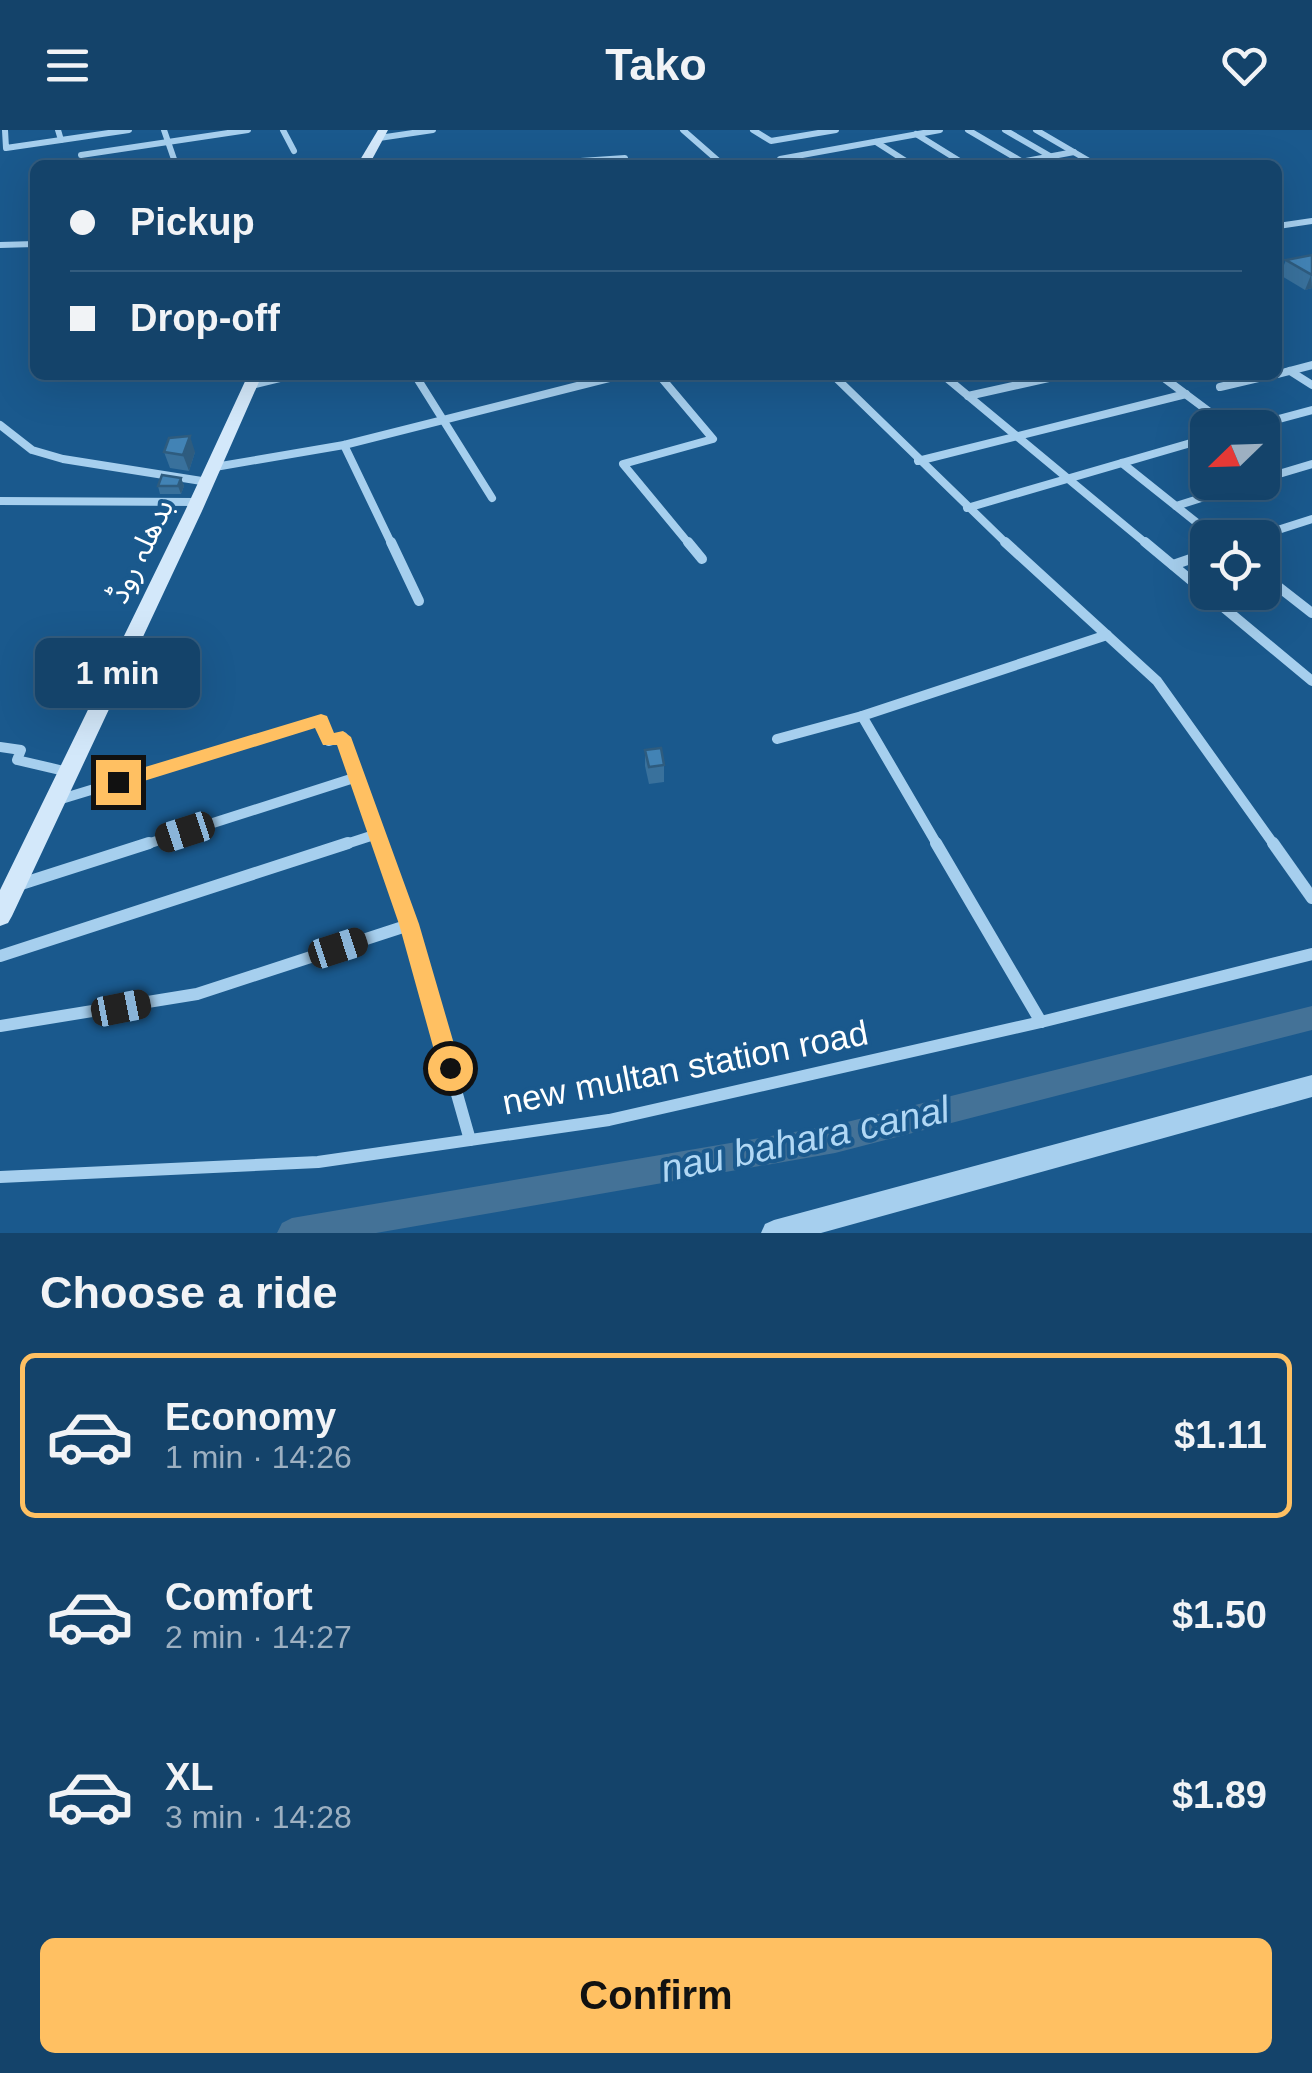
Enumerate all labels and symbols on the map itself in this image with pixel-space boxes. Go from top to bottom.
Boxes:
north arrow [1190,410,1280,500]
street label: بدھلہ روڈ [101,494,180,609]
callout: 1 min [36,637,200,707]
route end [96,760,141,805]
car [152,808,218,856]
car [305,924,371,972]
car [89,988,153,1028]
street label: new multan station road [499,1012,871,1122]
route start [428,1046,473,1091]
water label: nau bahara canal [657,1088,955,1190]

